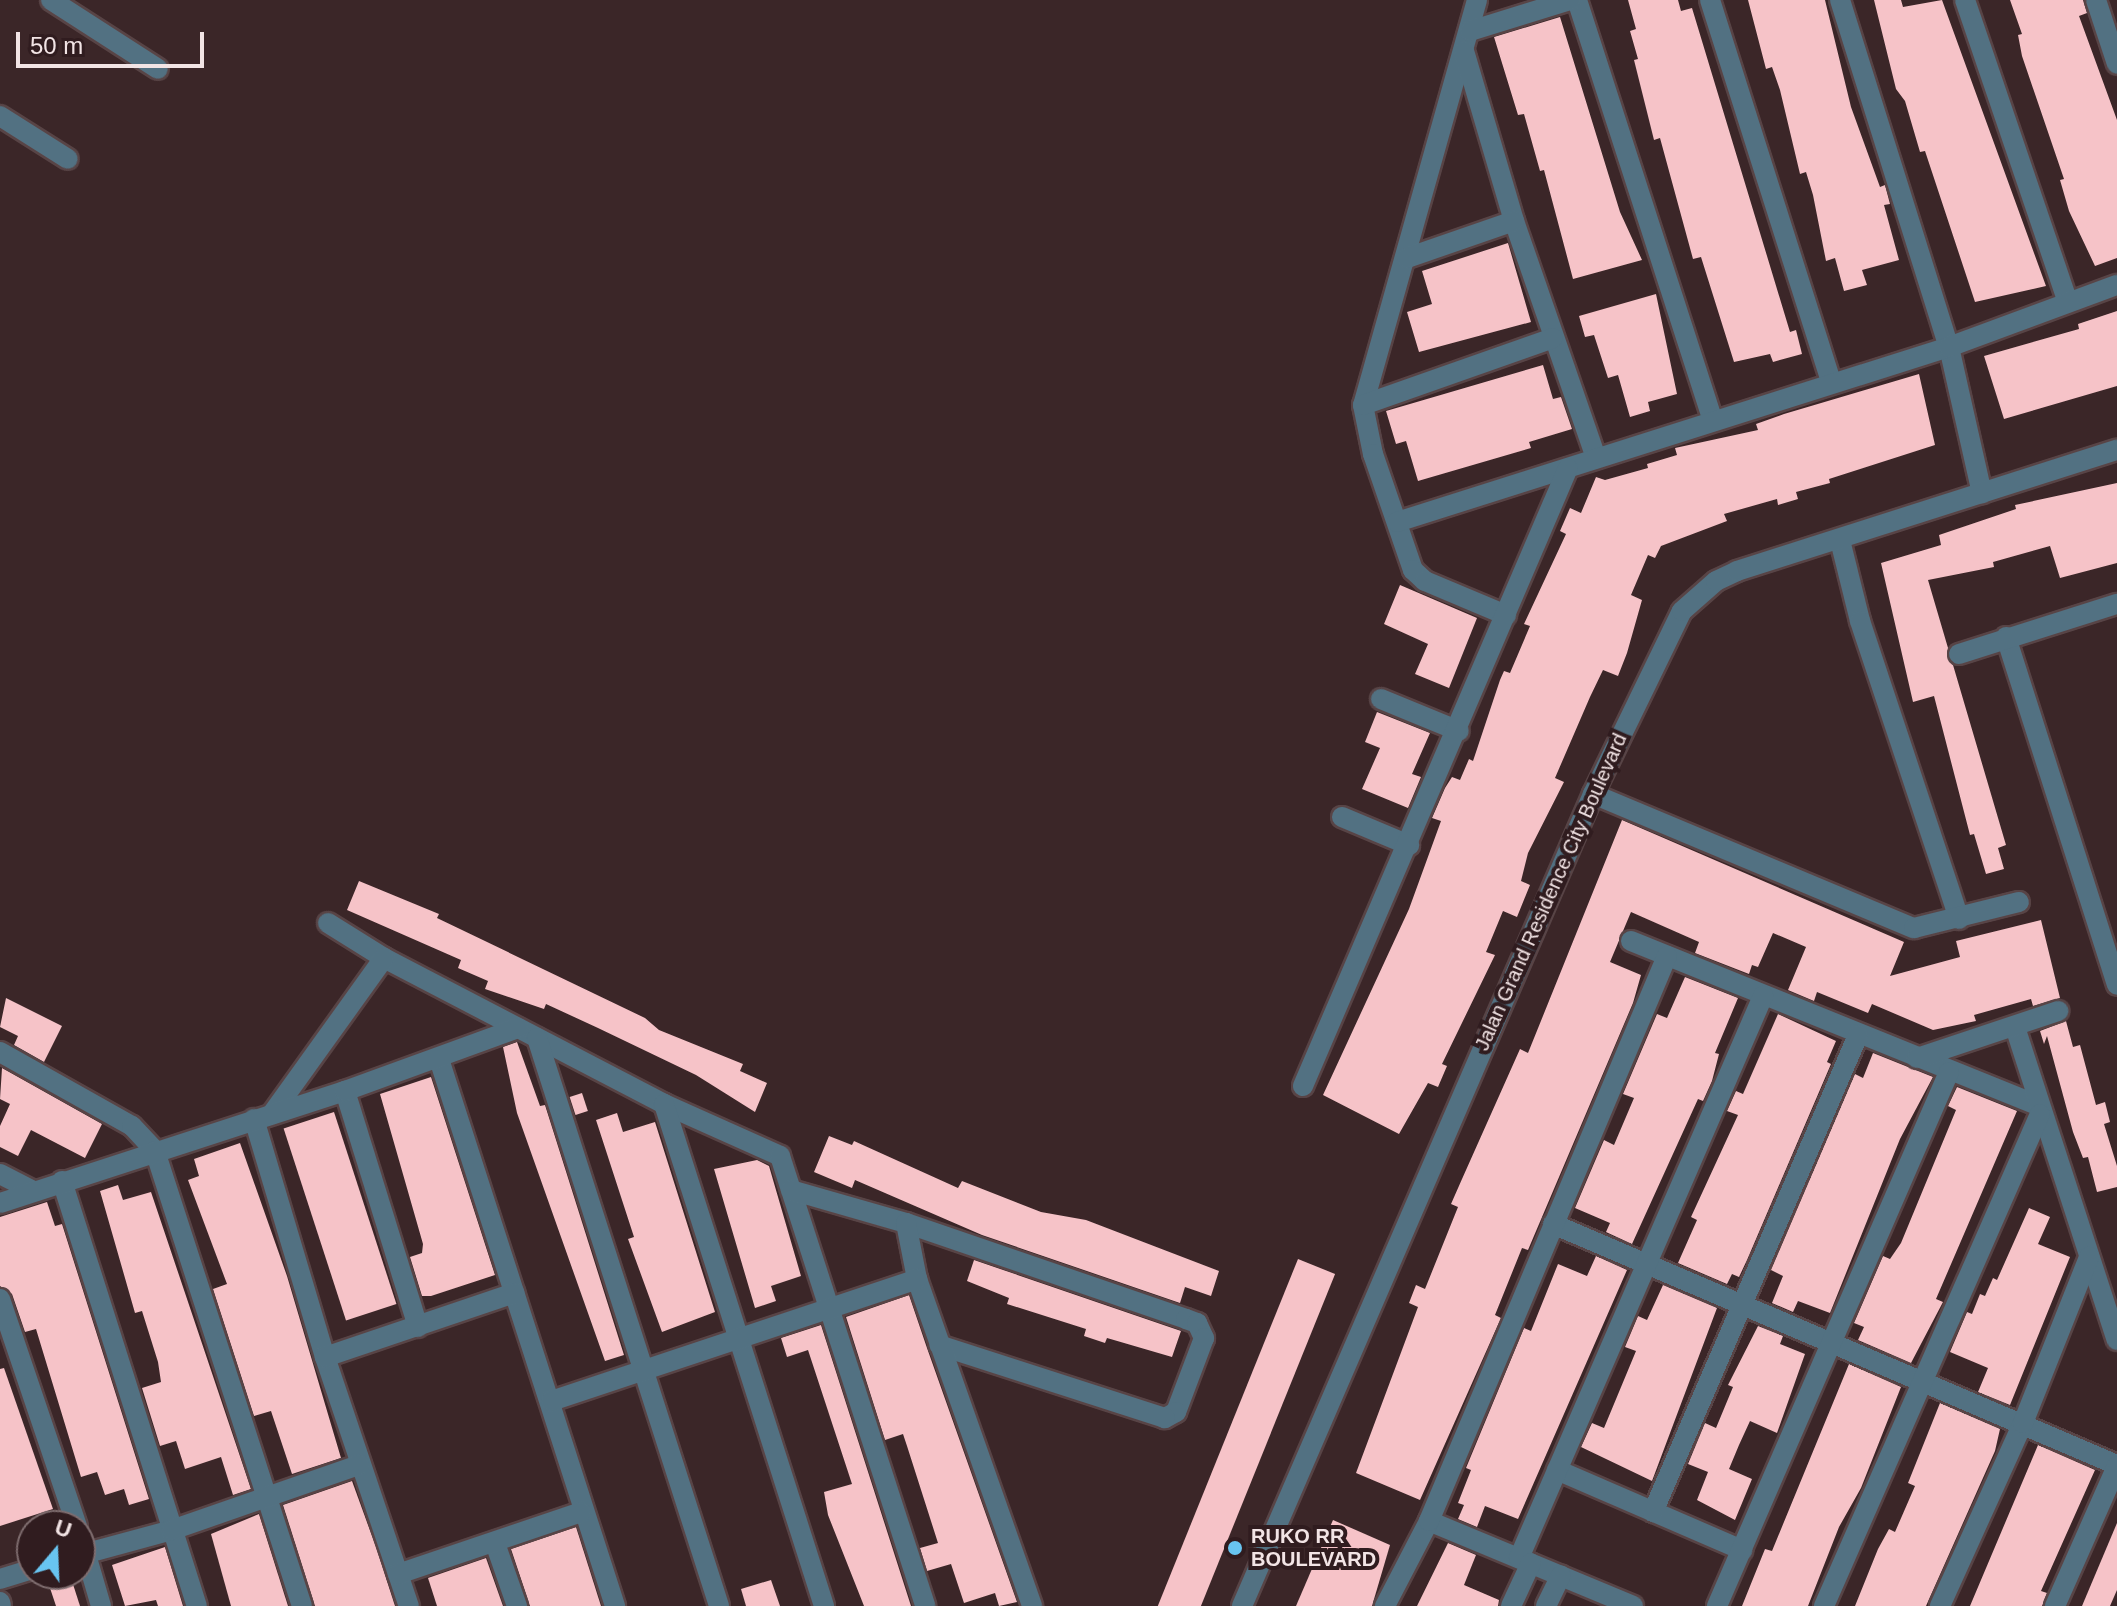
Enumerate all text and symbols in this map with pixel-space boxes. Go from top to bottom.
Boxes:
scale bar [20,16,208,66]
text: 50 m [30,32,83,59]
street label: Jalan Grand Residence City Boulevard [1470,730,1632,1054]
north arrow [16,1510,96,1590]
text: U [52,1514,75,1543]
place label: RUKO RR BOULEVARD [1251,1524,1376,1571]
marker: RUKO RR BOULEVARD [1226,1539,1244,1557]

